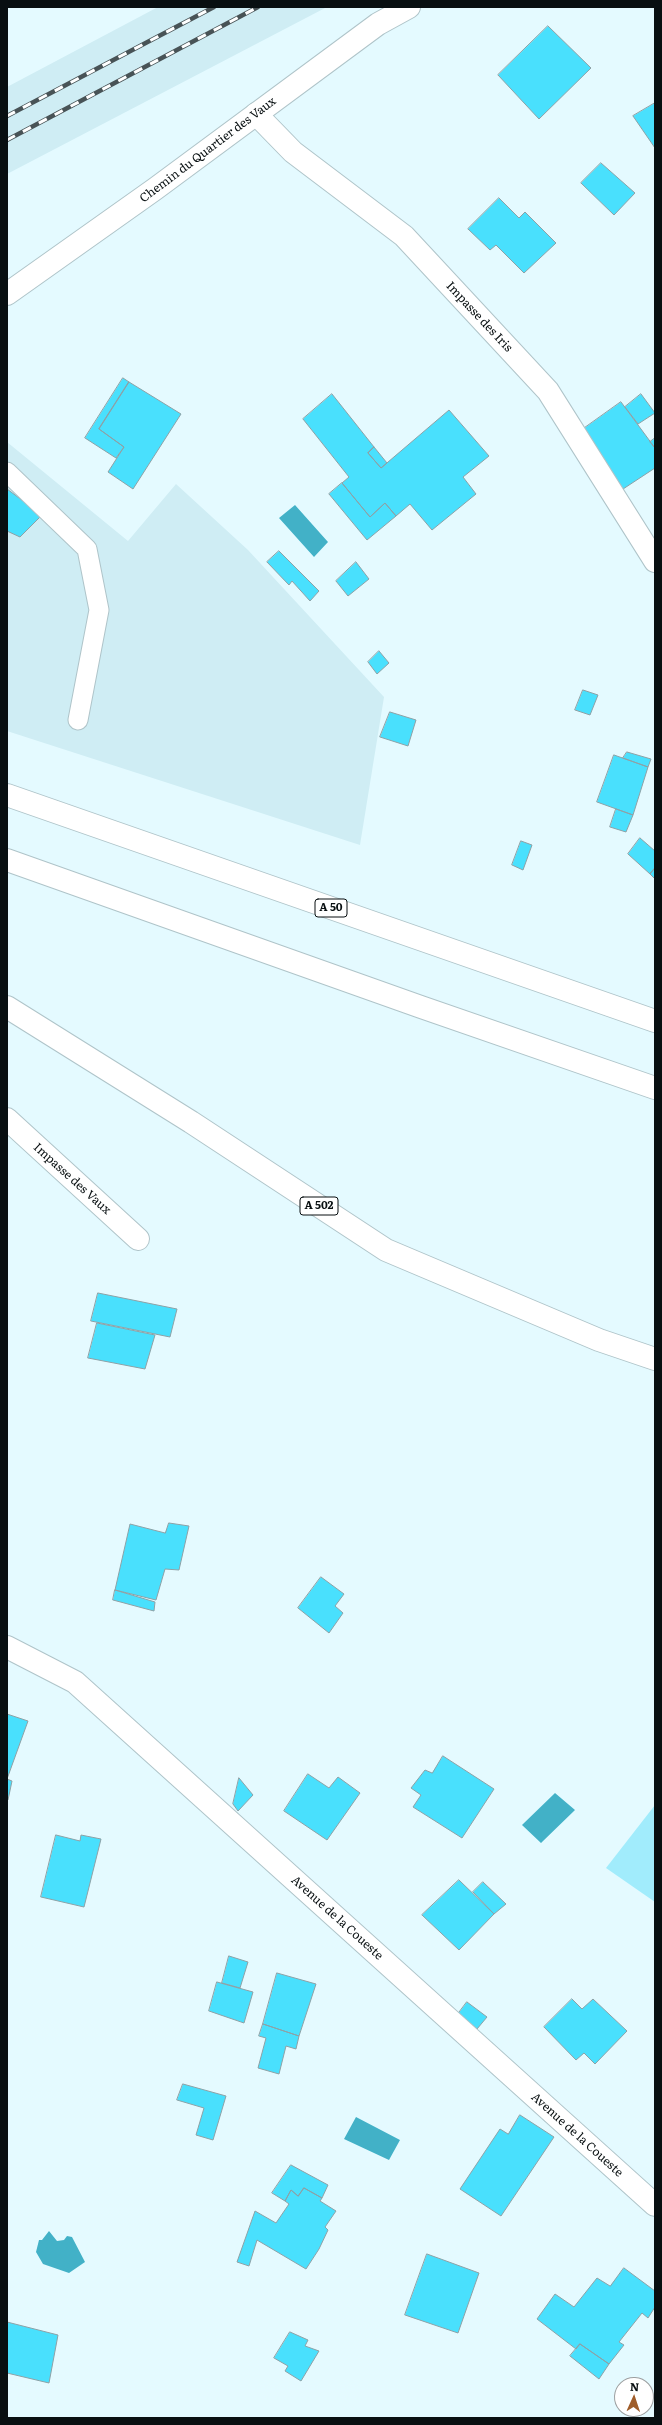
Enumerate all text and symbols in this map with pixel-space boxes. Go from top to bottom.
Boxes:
street label: Chemin du Quartier des Vaux [137,94,279,206]
street label: Impasse des Iris [443,279,515,355]
road number: A 50 [315,899,347,917]
street label: Impasse des Vaux [30,1140,114,1218]
road number: A 502 [300,1197,338,1215]
street label: Avenue de la Coueste [288,1873,386,1963]
street label: Avenue de la Coueste [528,2090,626,2180]
north arrow [614,2377,654,2417]
text: N [630,2378,640,2394]

